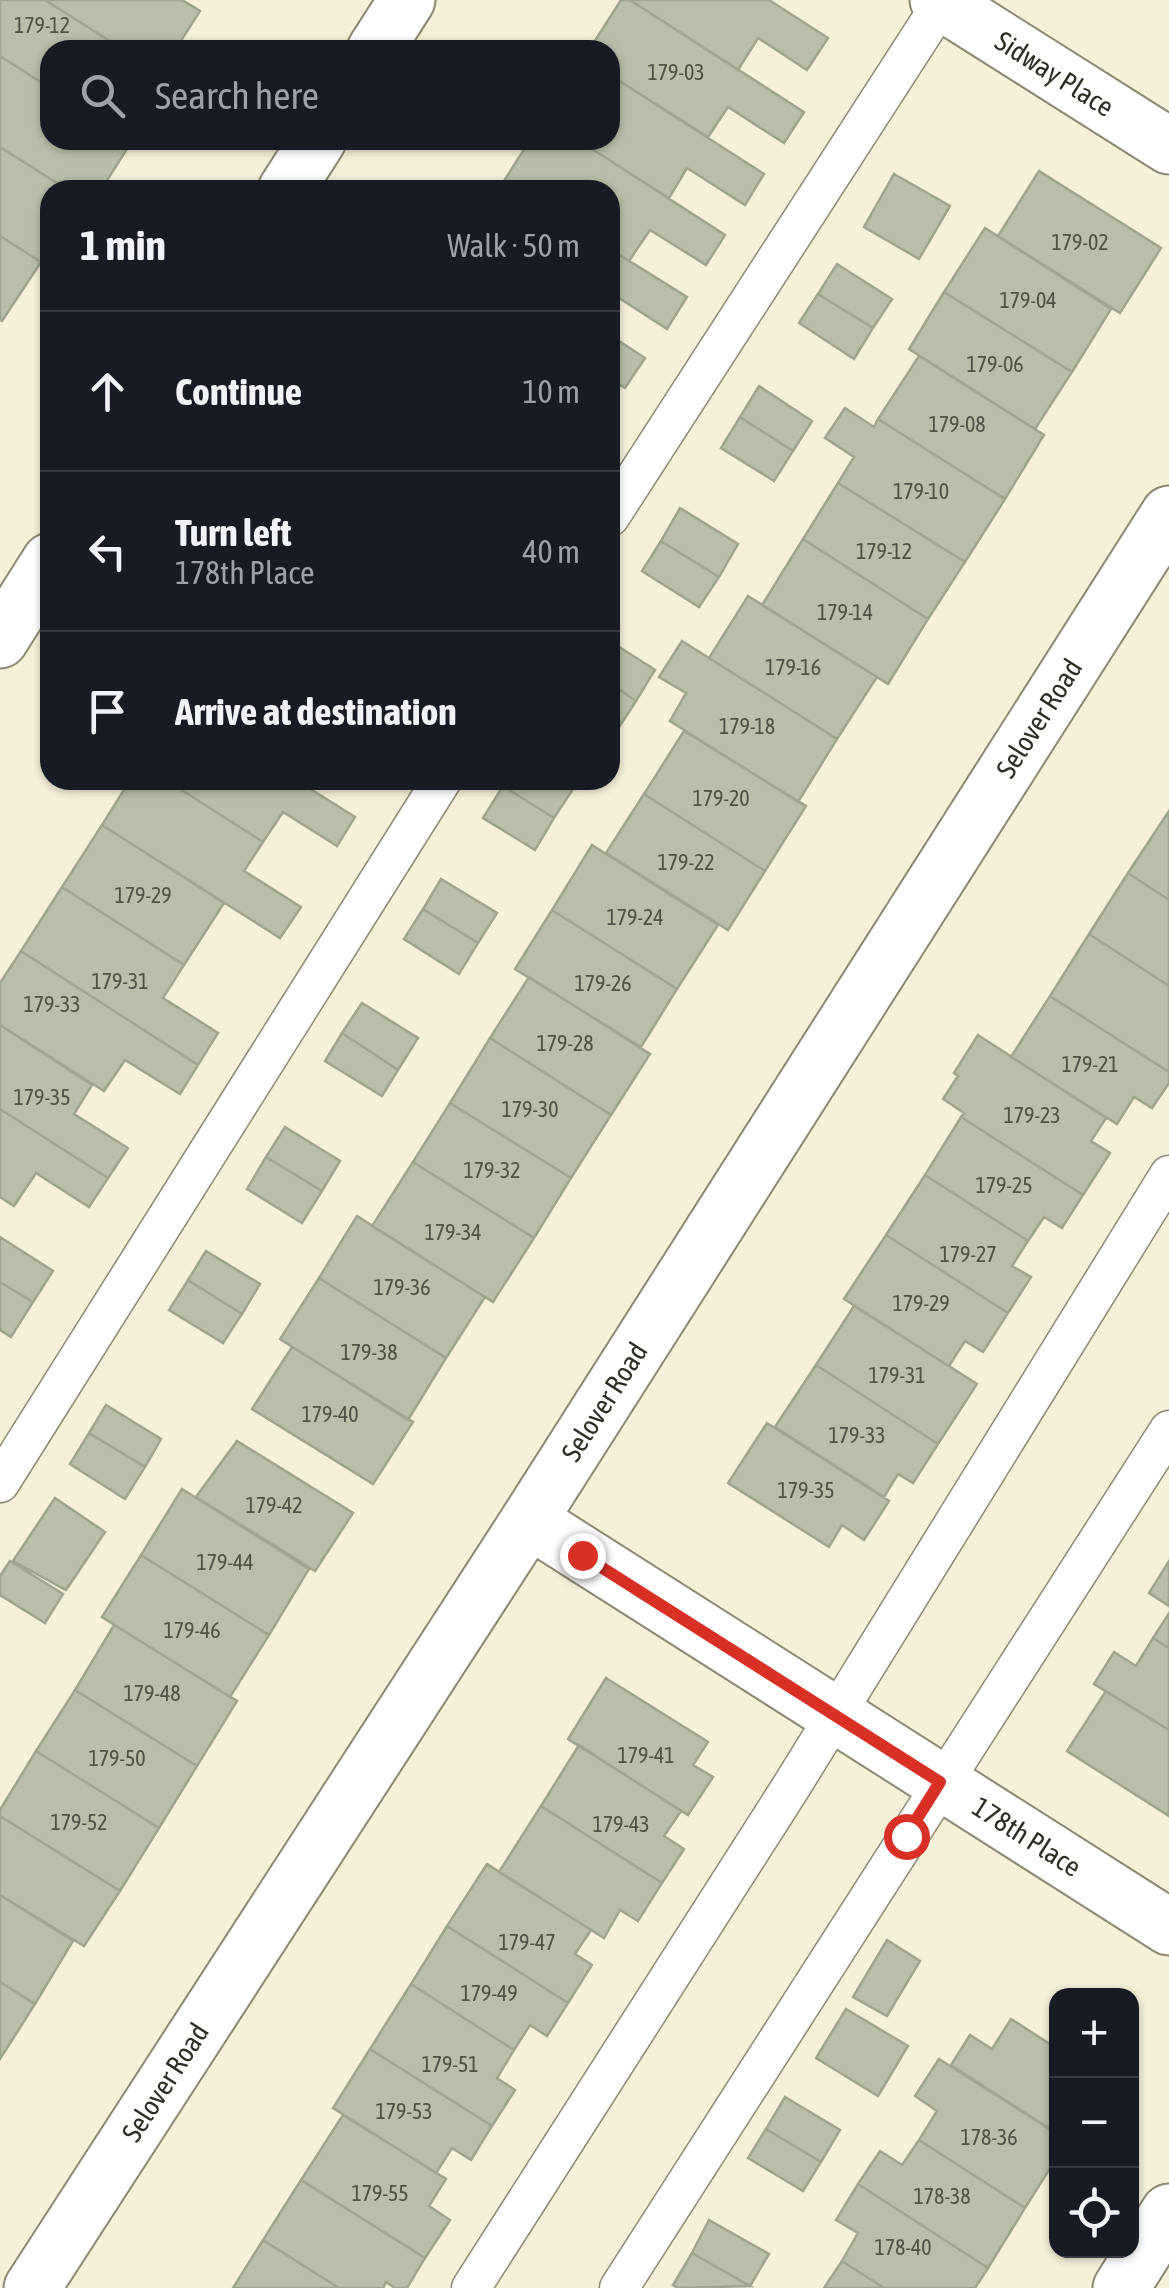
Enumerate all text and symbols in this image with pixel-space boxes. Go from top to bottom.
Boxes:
house number: 179-12 [14,12,70,38]
street label: Sidway Place [990,25,1120,123]
search box [40,40,620,150]
house number: 179-03 [647,59,705,85]
icon: search [75,68,130,123]
text: Search here [155,74,319,117]
text: 1 min [80,221,166,269]
text: Walk · 50 m [447,227,580,264]
house number: 179-02 [1051,229,1109,255]
house number: 179-04 [999,287,1057,313]
house number: 179-06 [966,351,1024,377]
icon: ahead [80,364,135,419]
text: Continue [175,370,302,413]
text: 10 m [522,373,580,410]
house number: 179-08 [928,411,986,437]
house number: 179-10 [893,478,949,504]
text: Turn left [175,511,291,554]
icon: left [80,524,135,579]
text: 40 m [522,533,580,570]
house number: 179-12 [856,538,912,564]
text: 178th Place [175,554,315,591]
house number: 179-14 [817,599,873,625]
street label: Selover Road [990,653,1089,783]
house number: 179-16 [765,654,821,680]
icon: arrive [80,684,135,739]
text: Arrive at destination [175,690,457,733]
house number: 179-18 [719,713,775,739]
house number: 179-20 [692,785,750,811]
house number: 179-22 [657,849,715,875]
house number: 179-29 [114,882,172,908]
house number: 179-24 [606,904,664,930]
house number: 179-31 [91,968,149,994]
house number: 179-26 [574,970,632,996]
house number: 179-33 [23,991,81,1017]
house number: 179-28 [536,1030,594,1056]
house number: 179-21 [1061,1051,1119,1077]
house number: 179-35 [13,1084,71,1110]
house number: 179-30 [501,1096,559,1122]
house number: 179-23 [1003,1102,1061,1128]
house number: 179-32 [463,1157,521,1183]
house number: 179-25 [975,1172,1033,1198]
house number: 179-34 [424,1219,482,1245]
house number: 179-27 [939,1241,997,1267]
house number: 179-36 [373,1274,431,1300]
house number: 179-29 [892,1290,950,1316]
street label: Selover Road [555,1337,654,1467]
house number: 179-38 [340,1339,398,1365]
house number: 179-31 [868,1362,926,1388]
house number: 179-40 [301,1401,359,1427]
house number: 179-33 [828,1422,886,1448]
house number: 179-35 [777,1477,835,1503]
house number: 179-42 [245,1492,303,1518]
route end [560,1533,606,1579]
house number: 179-44 [196,1549,254,1575]
house number: 179-46 [163,1617,221,1643]
house number: 179-48 [123,1680,181,1706]
house number: 179-41 [617,1742,675,1768]
house number: 179-50 [88,1745,146,1771]
street label: 178th Place [967,1790,1087,1883]
house number: 179-52 [50,1809,108,1835]
house number: 179-43 [592,1811,650,1837]
route start [884,1814,930,1860]
house number: 179-47 [498,1929,556,1955]
house number: 179-49 [460,1980,518,2006]
map controls [1049,1988,1139,2258]
button: + [1049,1988,1139,2078]
street label: Selover Road [115,2017,215,2147]
house number: 179-51 [421,2051,479,2077]
button: − [1049,2078,1139,2168]
house number: 179-53 [375,2098,433,2124]
house number: 178-36 [960,2124,1018,2150]
button: locate [1049,2168,1139,2258]
house number: 179-55 [351,2180,409,2206]
house number: 178-38 [913,2183,971,2209]
house number: 178-40 [874,2234,932,2260]

